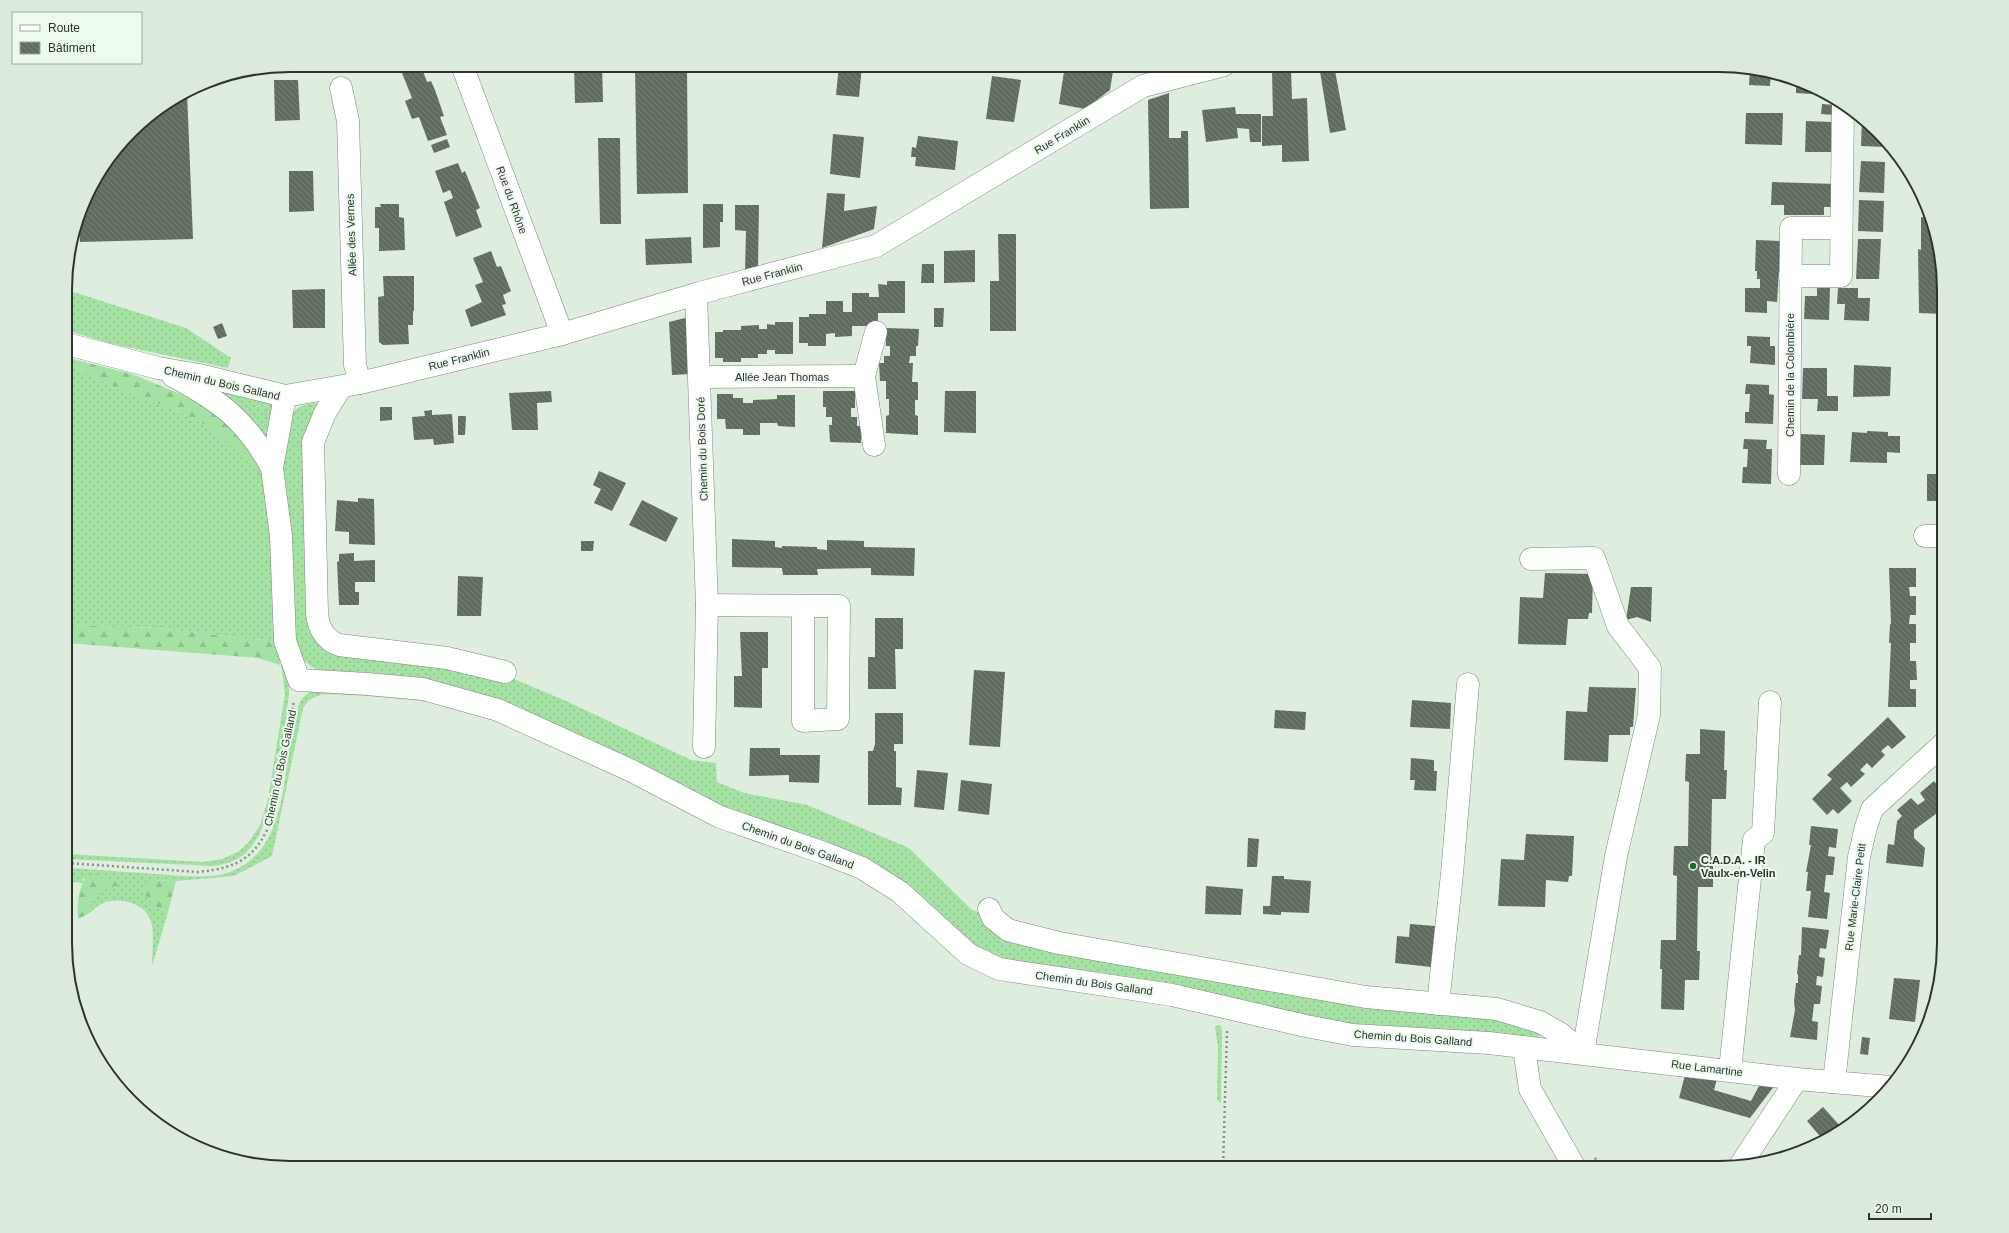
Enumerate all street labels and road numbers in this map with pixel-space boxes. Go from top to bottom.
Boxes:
street label: Rue Franklin [1032,114,1092,156]
street label: Rue du Rhône [494,165,530,235]
street label: Allée des Vernes [344,193,358,276]
street label: Rue Franklin [740,260,804,288]
street label: Chemin de la Colombière [1784,313,1796,437]
street label: Rue Franklin [427,346,491,372]
street label: Chemin du Bois Galland [163,364,281,402]
street label: Allée Jean Thomas [735,371,829,383]
street label: Chemin du Bois Doré [694,397,710,501]
street label: Chemin du Bois Galland [262,709,298,827]
street label: Chemin du Bois Galland [740,819,856,871]
street label: Rue Marie-Claire Petit [1842,843,1868,951]
street label: Chemin du Bois Galland [1034,969,1154,997]
street label: Chemin du Bois Galland [1353,1028,1473,1048]
street label: Rue Lamartine [1670,1058,1744,1078]

